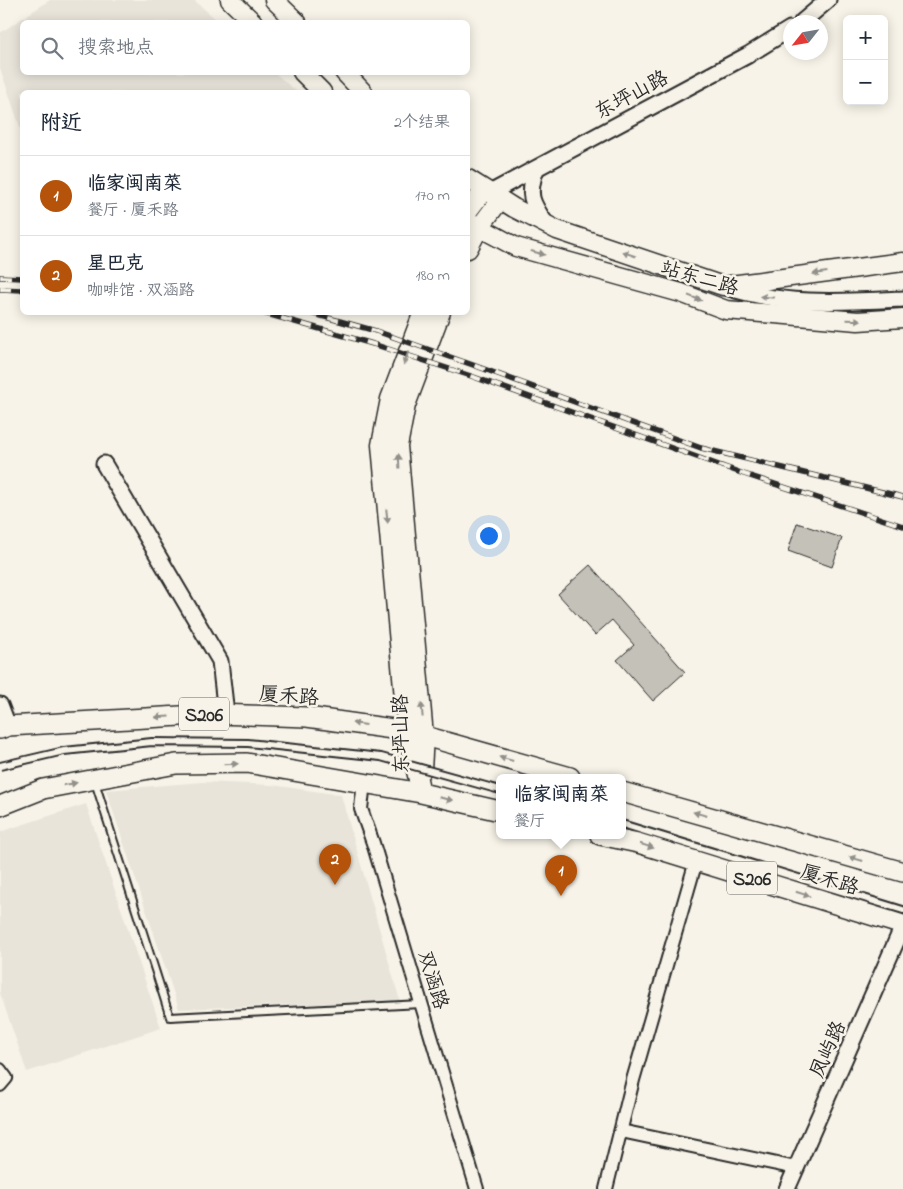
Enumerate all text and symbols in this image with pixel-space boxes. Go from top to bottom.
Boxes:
north arrow [783,15,828,60]
map controls [843,15,888,105]
button: + [843,15,888,60]
search box [20,20,470,75]
icon: search [38,34,66,62]
text: 搜索地点 [78,35,154,62]
button: − [843,60,888,105]
street label: 东坪山路 [590,64,675,128]
text: 附近 [40,109,82,139]
text: 2个结果 [394,111,450,135]
text: 临家闽南菜 [87,171,182,198]
text: 1 [53,184,59,208]
text: 170 m [415,184,450,208]
text: 餐厅 · 厦禾路 [87,199,178,223]
one-way arrow [531,250,546,258]
one-way arrow [621,250,636,257]
text: 星巴克 [87,251,144,278]
street label: 站东二路 [657,254,743,305]
text: 2 [52,264,60,288]
text: 180 m [416,264,450,288]
one-way arrow [812,269,828,277]
text: 咖啡馆 · 双涵路 [87,279,194,303]
one-way arrow [759,293,775,301]
one-way arrow [687,295,702,302]
one-way arrow [847,317,863,325]
one-way arrow [401,351,409,365]
one-way arrow [394,452,402,468]
one-way arrow [383,509,391,525]
your location [476,523,502,549]
street label: 厦禾路 [258,681,321,714]
street label: 东坪山路 [387,693,418,774]
road number: S206 [179,698,229,731]
one-way arrow [418,701,426,717]
one-way arrow [154,713,170,721]
one-way arrow [351,720,367,728]
one-way arrow [498,755,513,763]
one-way arrow [223,759,239,767]
popup [496,774,626,839]
one-way arrow [62,779,78,787]
text: 临家闽南菜 [513,782,609,809]
one-way arrow [438,795,453,803]
text: 餐厅 [513,810,546,834]
one-way arrow [692,810,707,818]
one-way arrow [640,843,655,851]
pin: 2 [319,844,351,885]
one-way arrow [849,854,864,862]
pin: 1 [545,855,577,896]
street label: 厦禾路 [796,859,863,904]
road number: S206 [727,861,777,894]
one-way arrow [795,891,810,899]
street label: 双涵路 [409,948,455,1015]
street label: 凤屿路 [804,1016,855,1083]

